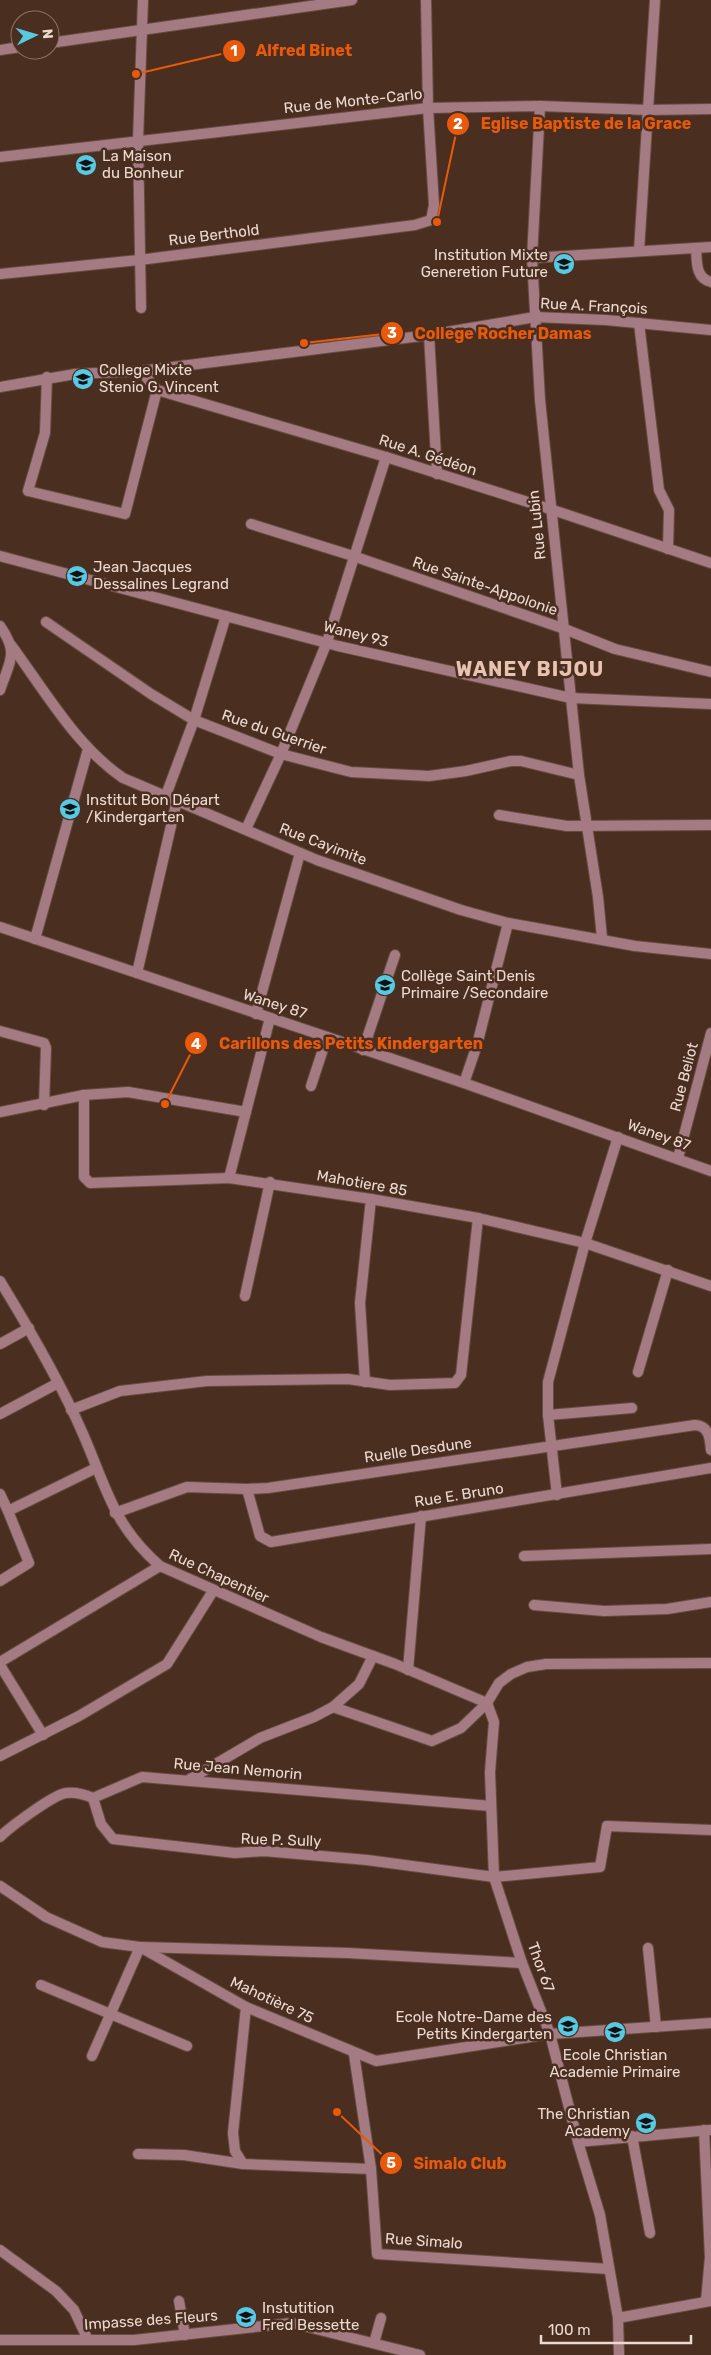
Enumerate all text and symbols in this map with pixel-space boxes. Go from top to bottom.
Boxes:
north arrow [10,10,60,60]
text: N [39,28,56,40]
callout: Alfred Binet [221,35,363,66]
text: Alfred Binet [256,41,353,60]
text: 1 [230,42,238,60]
street label: Rue de Monte-Carlo [283,85,423,117]
callout: Eglise Baptiste de la Grace [445,108,701,139]
text: Eglise Baptiste de la Grace [481,114,691,133]
text: 2 [453,115,463,133]
place label: La Maison du Bonheur [102,147,184,182]
school or university icon: La Maison du Bonheur [74,153,98,177]
street label: Rue Berthold [168,221,260,249]
place label: Institution Mixte Generetion Future [421,246,548,281]
school or university icon: Institution Mixte Generetion Future [552,252,576,276]
street label: Rue A. François [540,294,649,318]
callout: College Rocher Damas [379,317,602,348]
text: 3 [387,324,397,342]
text: College Rocher Damas [415,324,592,343]
place label: College Mixte Stenio G. Vincent [99,361,219,396]
school or university icon: College Mixte Stenio G. Vincent [71,367,95,391]
street label: Rue A. Gédéon [377,431,479,479]
street label: Rue Lubin [524,489,550,561]
street label: Rue Sainte-Appolonie [410,553,560,619]
place label: Jean Jacques Dessalines Legrand [93,558,229,593]
school or university icon: Jean Jacques Dessalines Legrand [65,564,89,588]
street label: Waney 93 [322,617,390,651]
district label: WANEY BIJOU [456,657,604,681]
street label: Rue du Guerrier [219,706,329,758]
place label: Institut Bon Départ /Kindergarten [86,791,220,826]
school or university icon: Institut Bon Départ /Kindergarten [58,797,82,821]
street label: Rue Cayimite [277,819,369,869]
place label: Collège Saint Denis Primaire /Secondaire [401,967,548,1002]
school or university icon: Collège Saint Denis Primaire /Secondaire [373,973,397,997]
street label: Waney 87 [241,985,309,1023]
callout: Carillons des Petits Kindergarten [184,1028,493,1059]
text: Carillons des Petits Kindergarten [219,1034,483,1053]
text: 4 [191,1035,201,1053]
street label: Rue Beliot [666,1040,702,1114]
street label: Waney 87 [625,1115,693,1155]
street label: Mahotiere 85 [315,1166,409,1200]
street label: Ruelle Desdune [363,1434,473,1466]
street label: Rue E. Bruno [413,1479,505,1511]
street label: Rue Chapentier [166,1545,272,1607]
street label: Rue Jean Nemorin [173,1754,303,1784]
street label: Rue P. Sully [240,1830,322,1850]
street label: Thor 67 [524,1940,558,1995]
street label: Mahotière 75 [227,1973,317,2027]
place label: Ecole Notre-Dame des Petits Kindergarten [395,2008,552,2043]
school or university icon: Ecole Notre-Dame des Petits Kindergarten [556,2014,580,2038]
school or university icon: Ecole Christian Academie Primaire [603,2020,627,2044]
place label: Ecole Christian Academie Primaire [549,2046,681,2081]
place label: The Christian Academy [537,2105,630,2140]
school or university icon: The Christian Academy [634,2111,658,2135]
callout: Simalo Club [378,2148,516,2179]
text: 5 [386,2154,396,2172]
text: Simalo Club [413,2154,507,2173]
street label: Rue Simalo [385,2229,463,2253]
place label: Instutition Fred Bessette [262,2299,359,2334]
school or university icon: Instutition Fred Bessette [234,2305,258,2329]
street label: Impasse des Fleurs [84,2306,219,2334]
scale bar [541,2312,691,2344]
text: 100 m [548,2321,590,2339]

